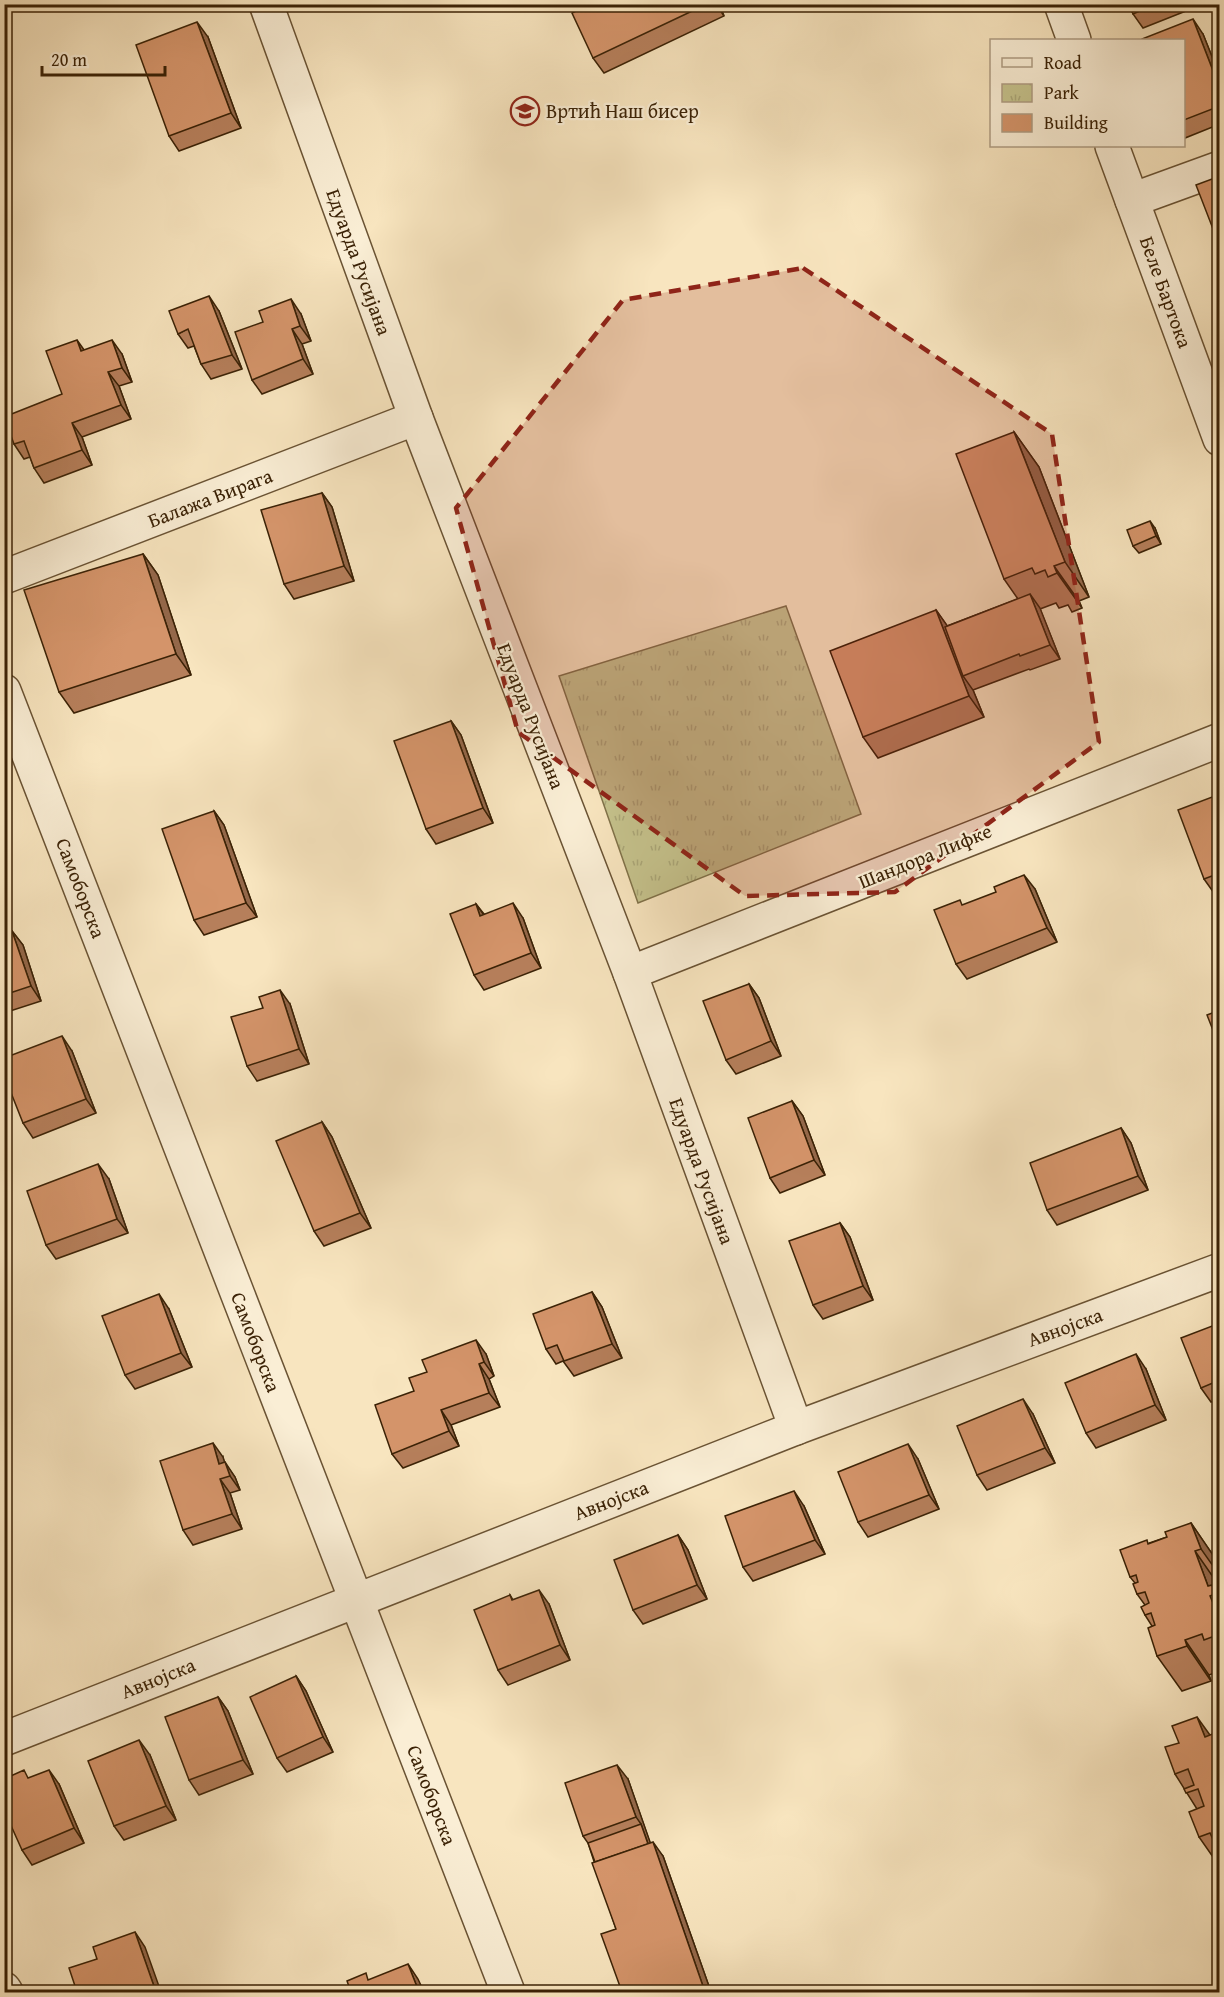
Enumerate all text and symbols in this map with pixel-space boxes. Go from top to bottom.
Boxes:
scale bar [42,39,165,77]
legend [990,39,1185,147]
text: 20 m [51,46,87,73]
text: Road [1044,49,1082,76]
text: Park [1044,79,1080,106]
school or university icon: Вртић Наш бисер [509,95,541,127]
place label: Вртић Наш бисер [546,96,699,125]
text: Building [1044,109,1108,136]
street label: Едуарда Русијана [320,185,400,340]
street label: Беле Бартока [1133,232,1200,352]
street label: Балажа Вирага [143,460,277,535]
street label: Едуарда Русијана [490,639,573,793]
street label: Шандора Лифке [854,816,996,895]
street label: Самоборска [49,834,114,942]
street label: Едуарда Русијана [663,1094,743,1249]
street label: Самоборска [224,1288,289,1396]
street label: Авнојска [1023,1299,1107,1353]
street label: Авнојска [569,1472,653,1527]
street label: Авнојска [116,1649,200,1706]
street label: Самоборска [400,1741,465,1849]

